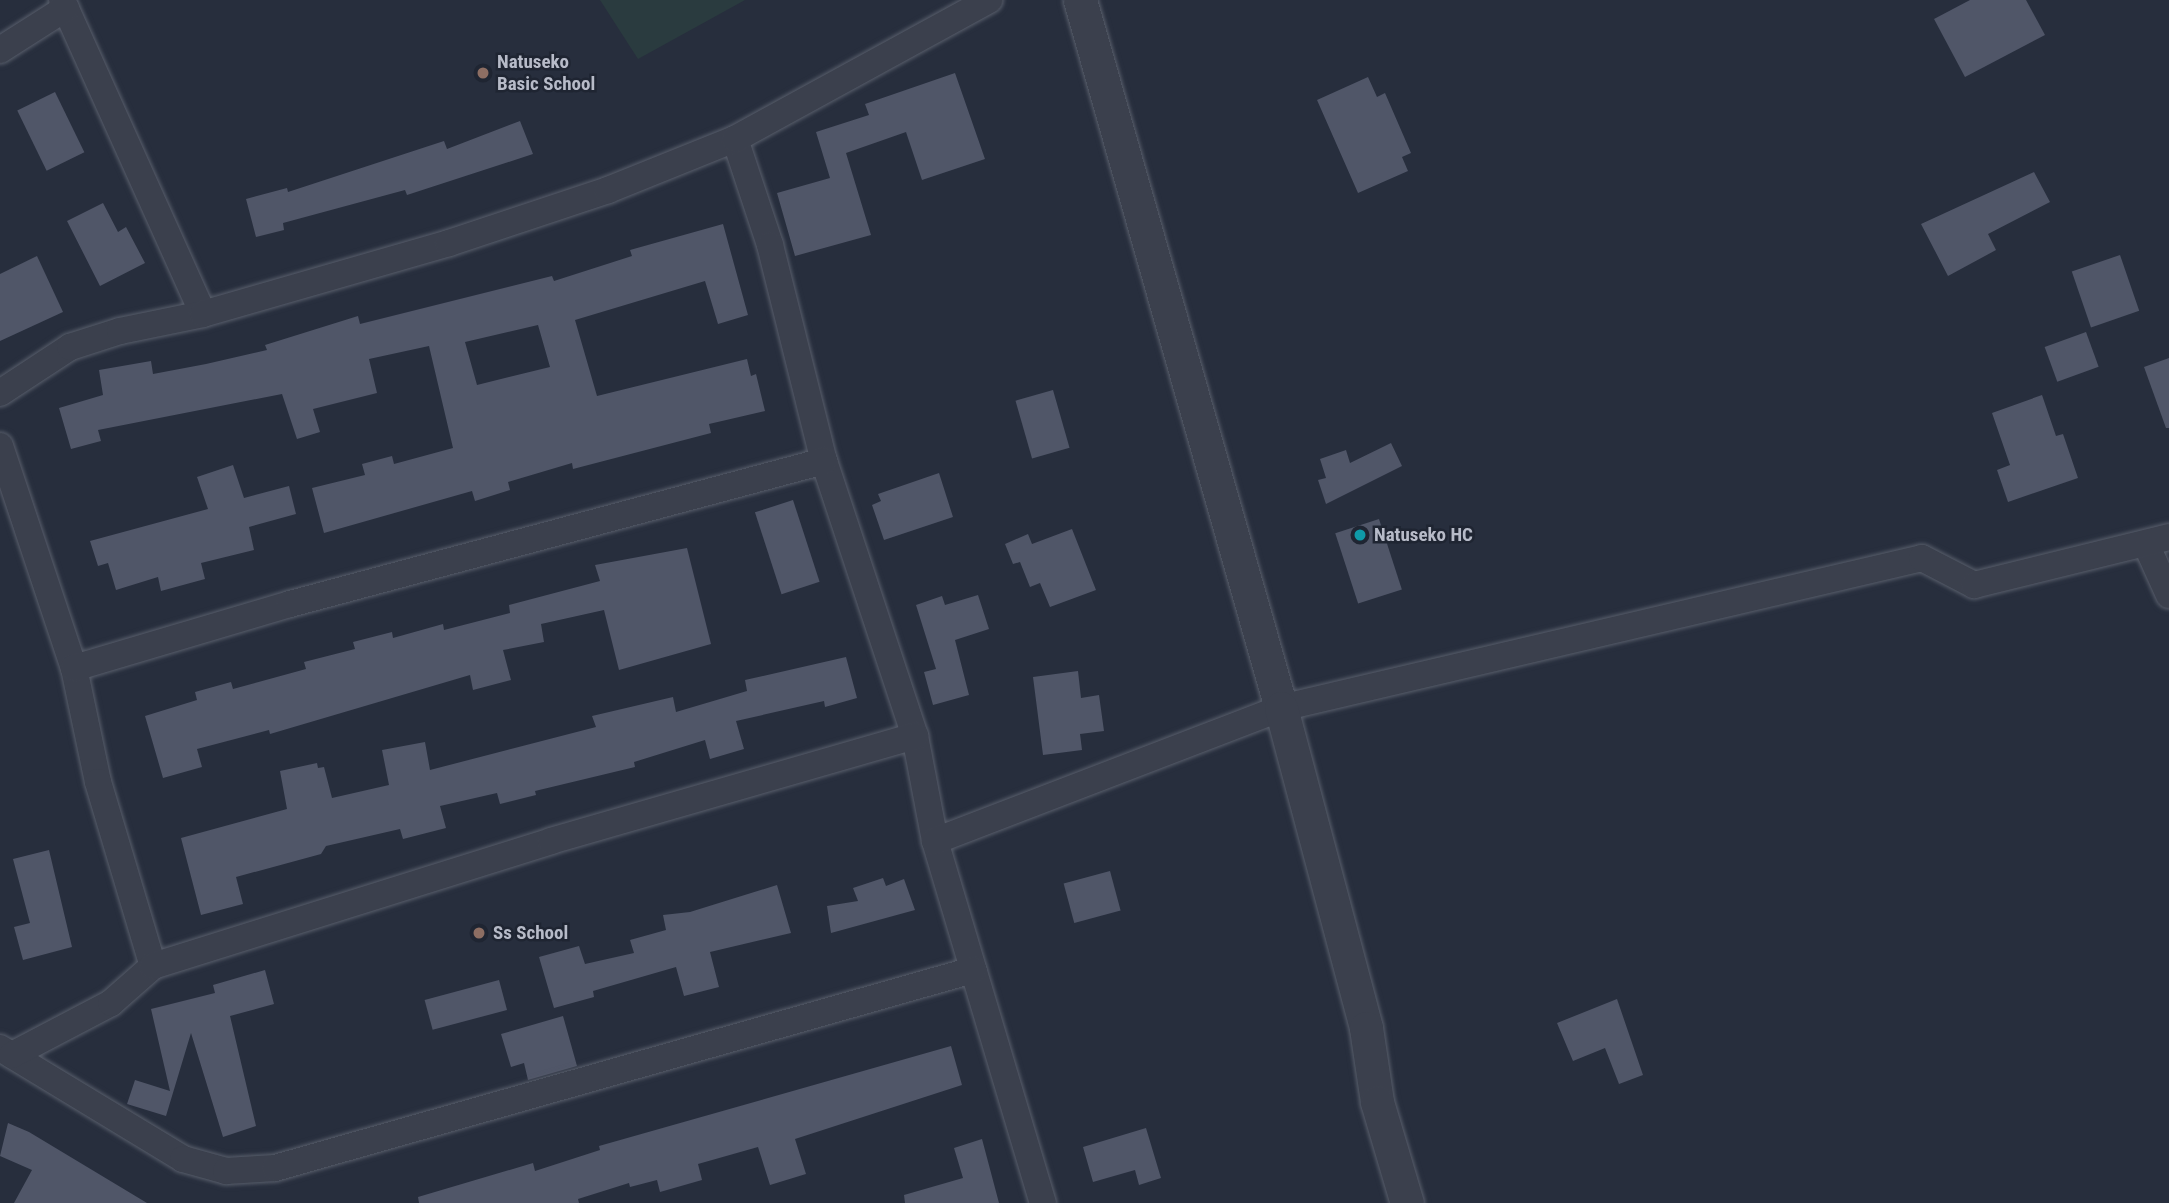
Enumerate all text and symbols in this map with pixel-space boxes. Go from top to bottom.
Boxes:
place label: Natuseko Basic School [497,51,595,95]
marker: Natuseko Basic School [475,65,491,81]
place label: Natuseko HC [1374,524,1473,546]
marker: Natuseko HC [1352,527,1368,543]
place label: Ss School [493,922,568,944]
marker: Ss School [471,925,487,941]

